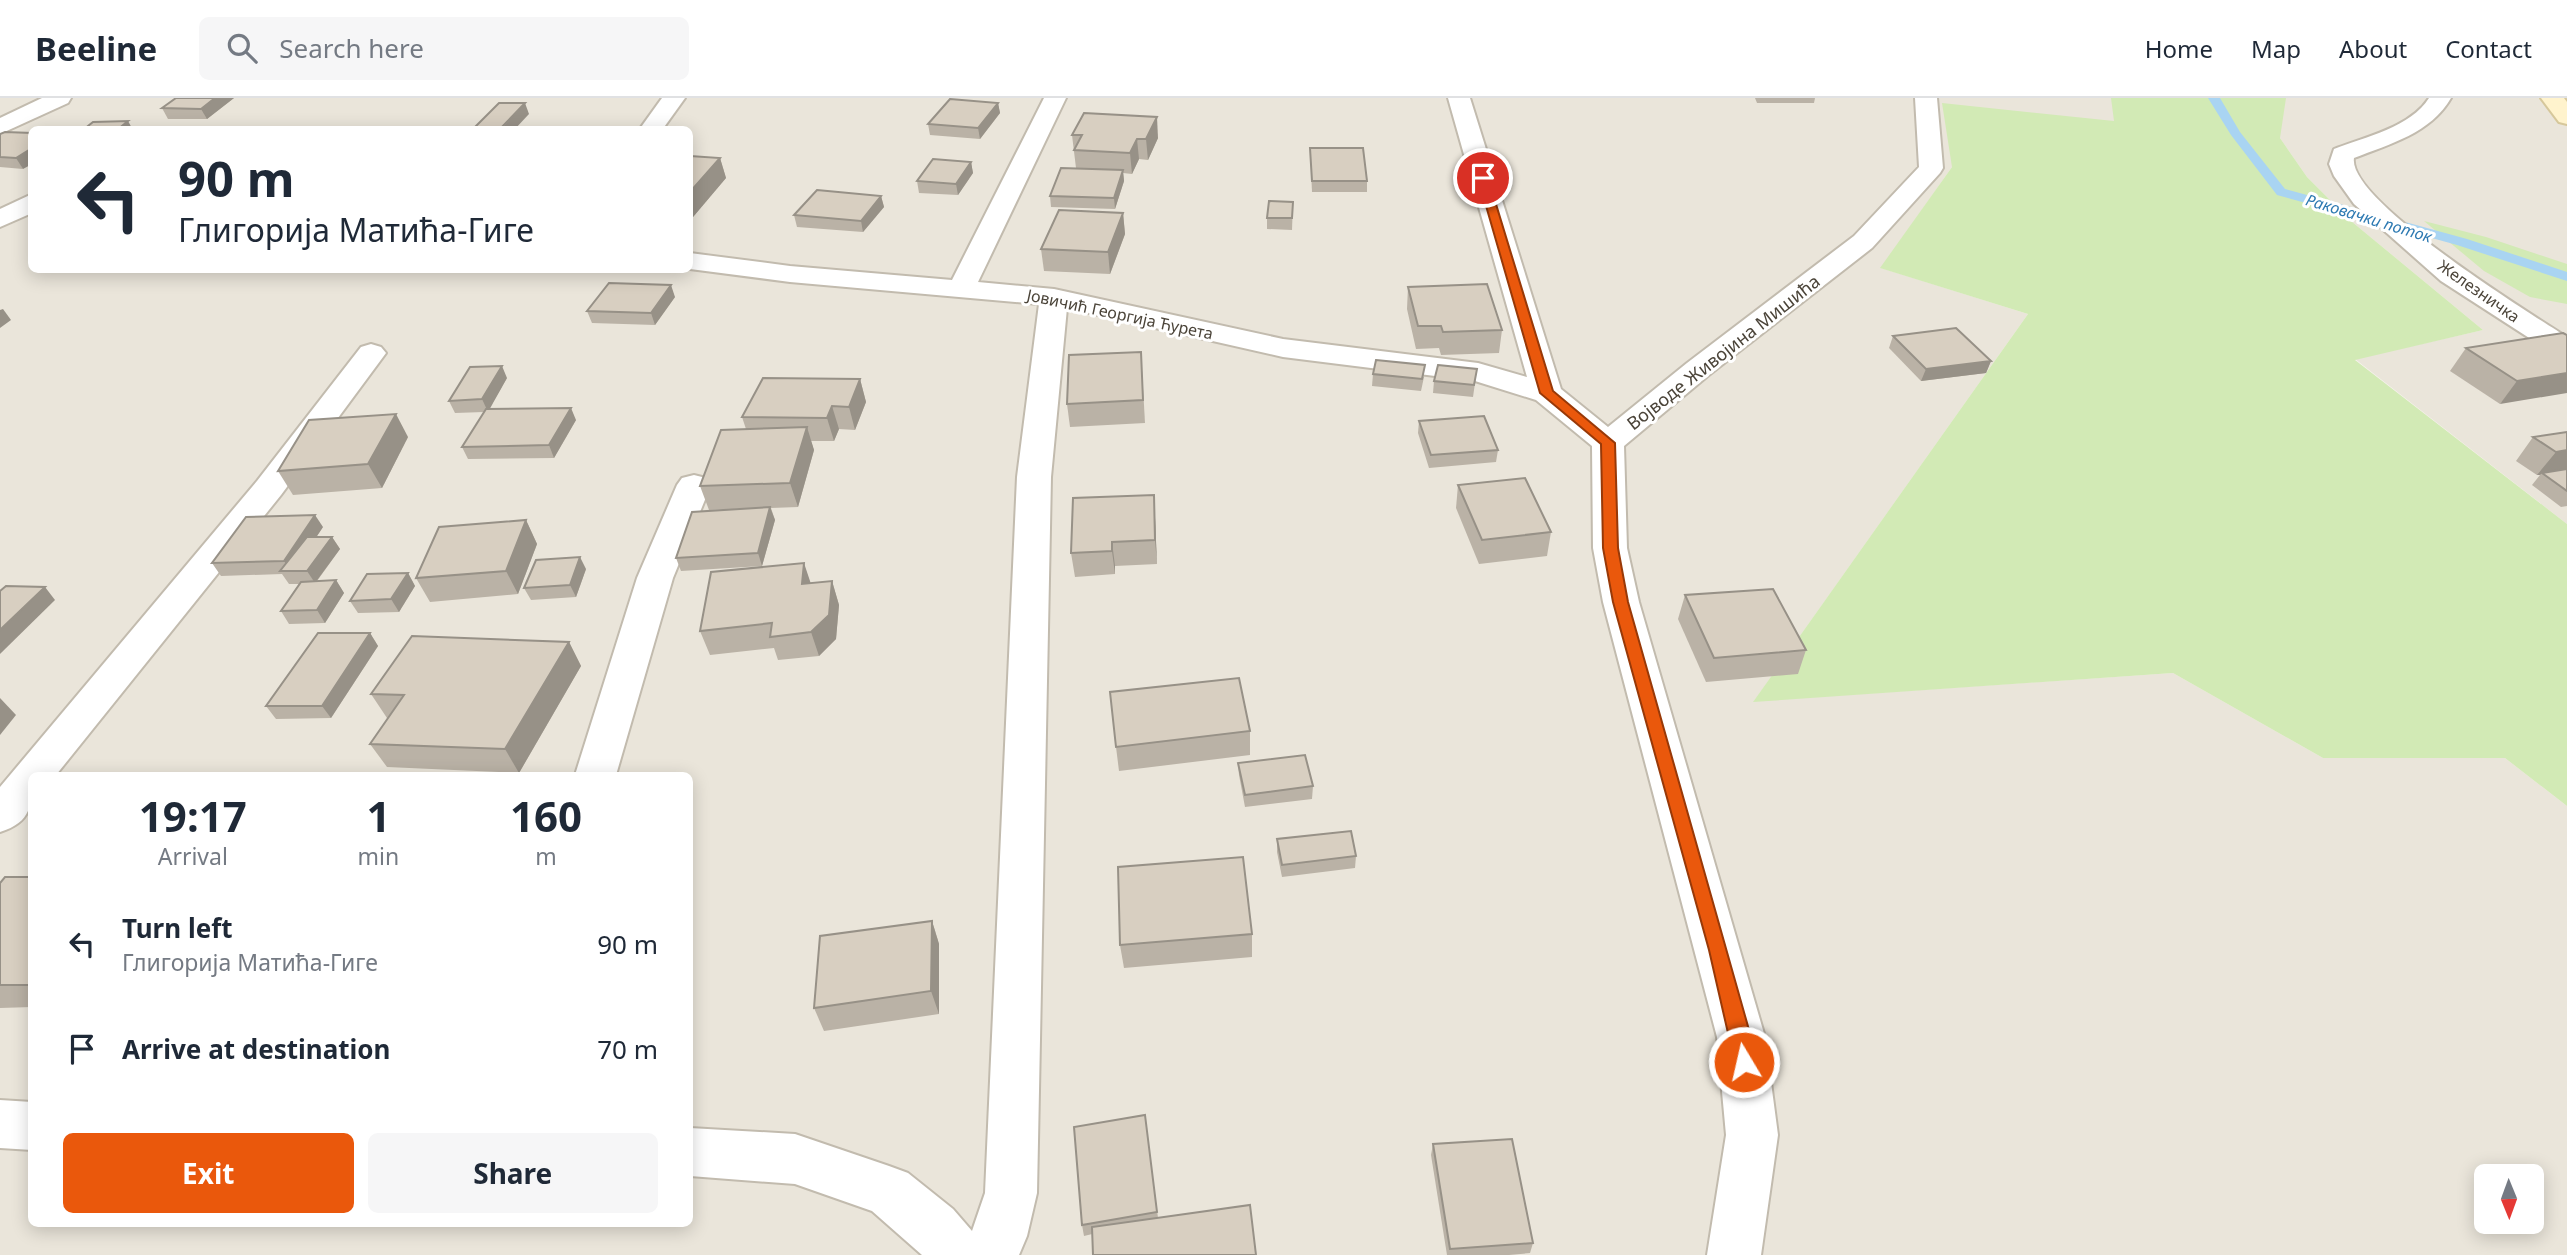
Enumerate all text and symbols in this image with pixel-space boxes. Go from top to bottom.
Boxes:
search box [199,17,689,80]
text: Beeline [35,26,157,71]
icon: search [223,29,261,67]
text: Search here [279,30,424,66]
text: Home [2145,32,2213,65]
text: Map [2251,32,2301,65]
text: About [2339,32,2407,65]
text: Contact [2445,32,2532,65]
text: 90 m [178,145,295,211]
pin [1453,148,1513,208]
icon: left [63,154,154,245]
icon: arrive [1464,159,1502,197]
water label: Раковачки поток [2303,188,2436,248]
text: Глигорија Матића-Гиге [178,208,534,251]
street label: Железничка [2434,255,2524,327]
street label: Војводе Живојина Мишића [1621,269,1825,435]
street label: Јовичић Георгија Ћурета [1023,283,1215,344]
text: 19:17 [139,787,247,844]
text: 1 [366,787,390,844]
text: 160 [510,787,582,844]
text: Arrival [158,840,228,872]
text: min [358,840,399,872]
text: m [535,840,557,872]
text: Turn left [122,910,233,946]
icon: left [63,925,101,963]
text: 90 m [597,926,658,962]
text: Глигорија Матића-Гиге [122,946,378,978]
position arrow [1707,1025,1781,1099]
icon: arrive [63,1030,101,1068]
text: Arrive at destination [122,1031,391,1067]
text: 70 m [597,1031,658,1067]
button: Exit [63,1133,354,1213]
button: Share [368,1133,658,1213]
north arrow [2474,1164,2544,1234]
map controls [2474,1164,2544,1234]

